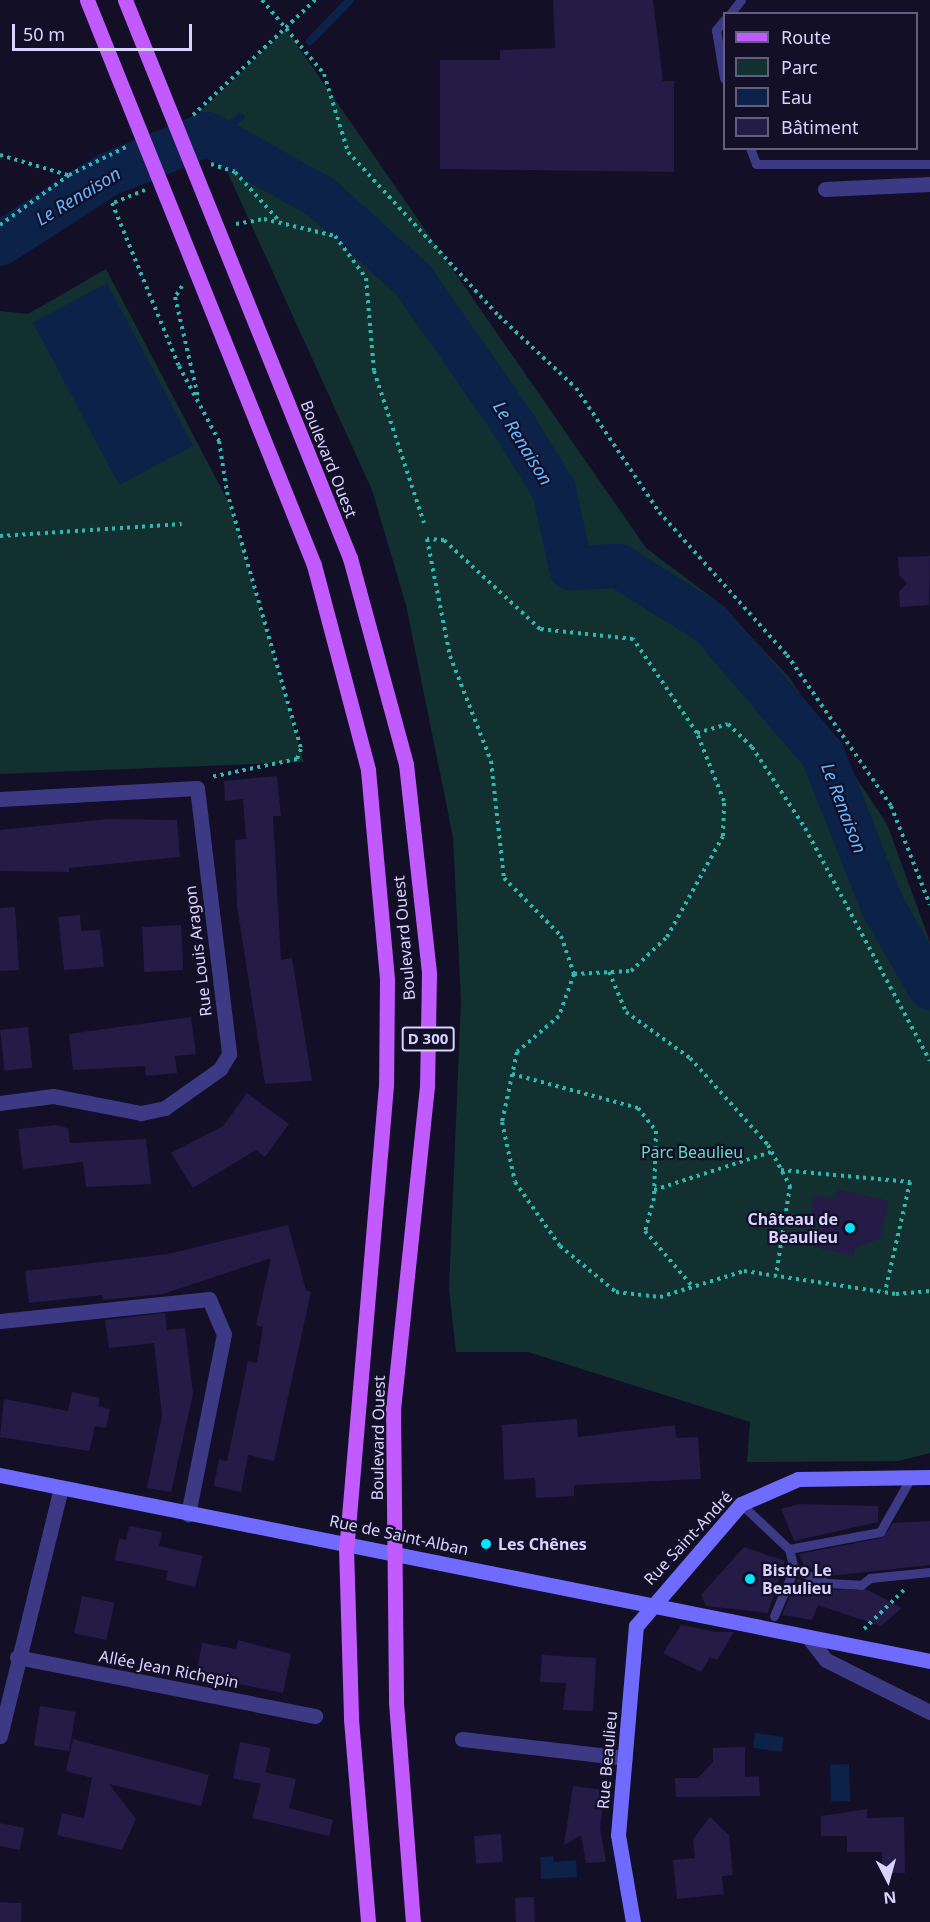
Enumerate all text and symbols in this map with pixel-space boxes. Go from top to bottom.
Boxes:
scale bar [15,12,195,50]
legend [723,12,918,150]
text: 50 m [23,22,65,46]
text: Route [781,25,831,49]
text: Parc [781,55,818,79]
text: Eau [781,85,812,109]
text: Bâtiment [781,115,859,139]
water label: Le Renaison [32,162,124,230]
street label: Boulevard Ouest [297,397,361,521]
water label: Le Renaison [489,397,557,489]
water label: Le Renaison [817,760,871,856]
street label: Boulevard Ouest [389,875,419,1001]
street label: Rue Louis Aragon [180,884,216,1018]
road number: D 300 [401,1027,455,1051]
park label: Parc Beaulieu [641,1142,743,1162]
place label: Château de Beaulieu [747,1209,838,1247]
marker: Château de Beaulieu [843,1221,857,1235]
street label: Boulevard Ouest [367,1375,389,1501]
street label: Rue Saint-André [640,1487,736,1589]
street label: Rue de Saint-Alban [328,1511,470,1559]
place label: Les Chênes [498,1534,587,1554]
marker: Les Chênes [479,1537,493,1551]
place label: Bistro Le Beaulieu [762,1560,832,1598]
marker: Bistro Le Beaulieu [743,1572,757,1586]
street label: Allée Jean Richepin [98,1646,240,1692]
street label: Rue Beaulieu [593,1710,621,1810]
north arrow [858,1850,918,1910]
text: N [882,1886,898,1910]

